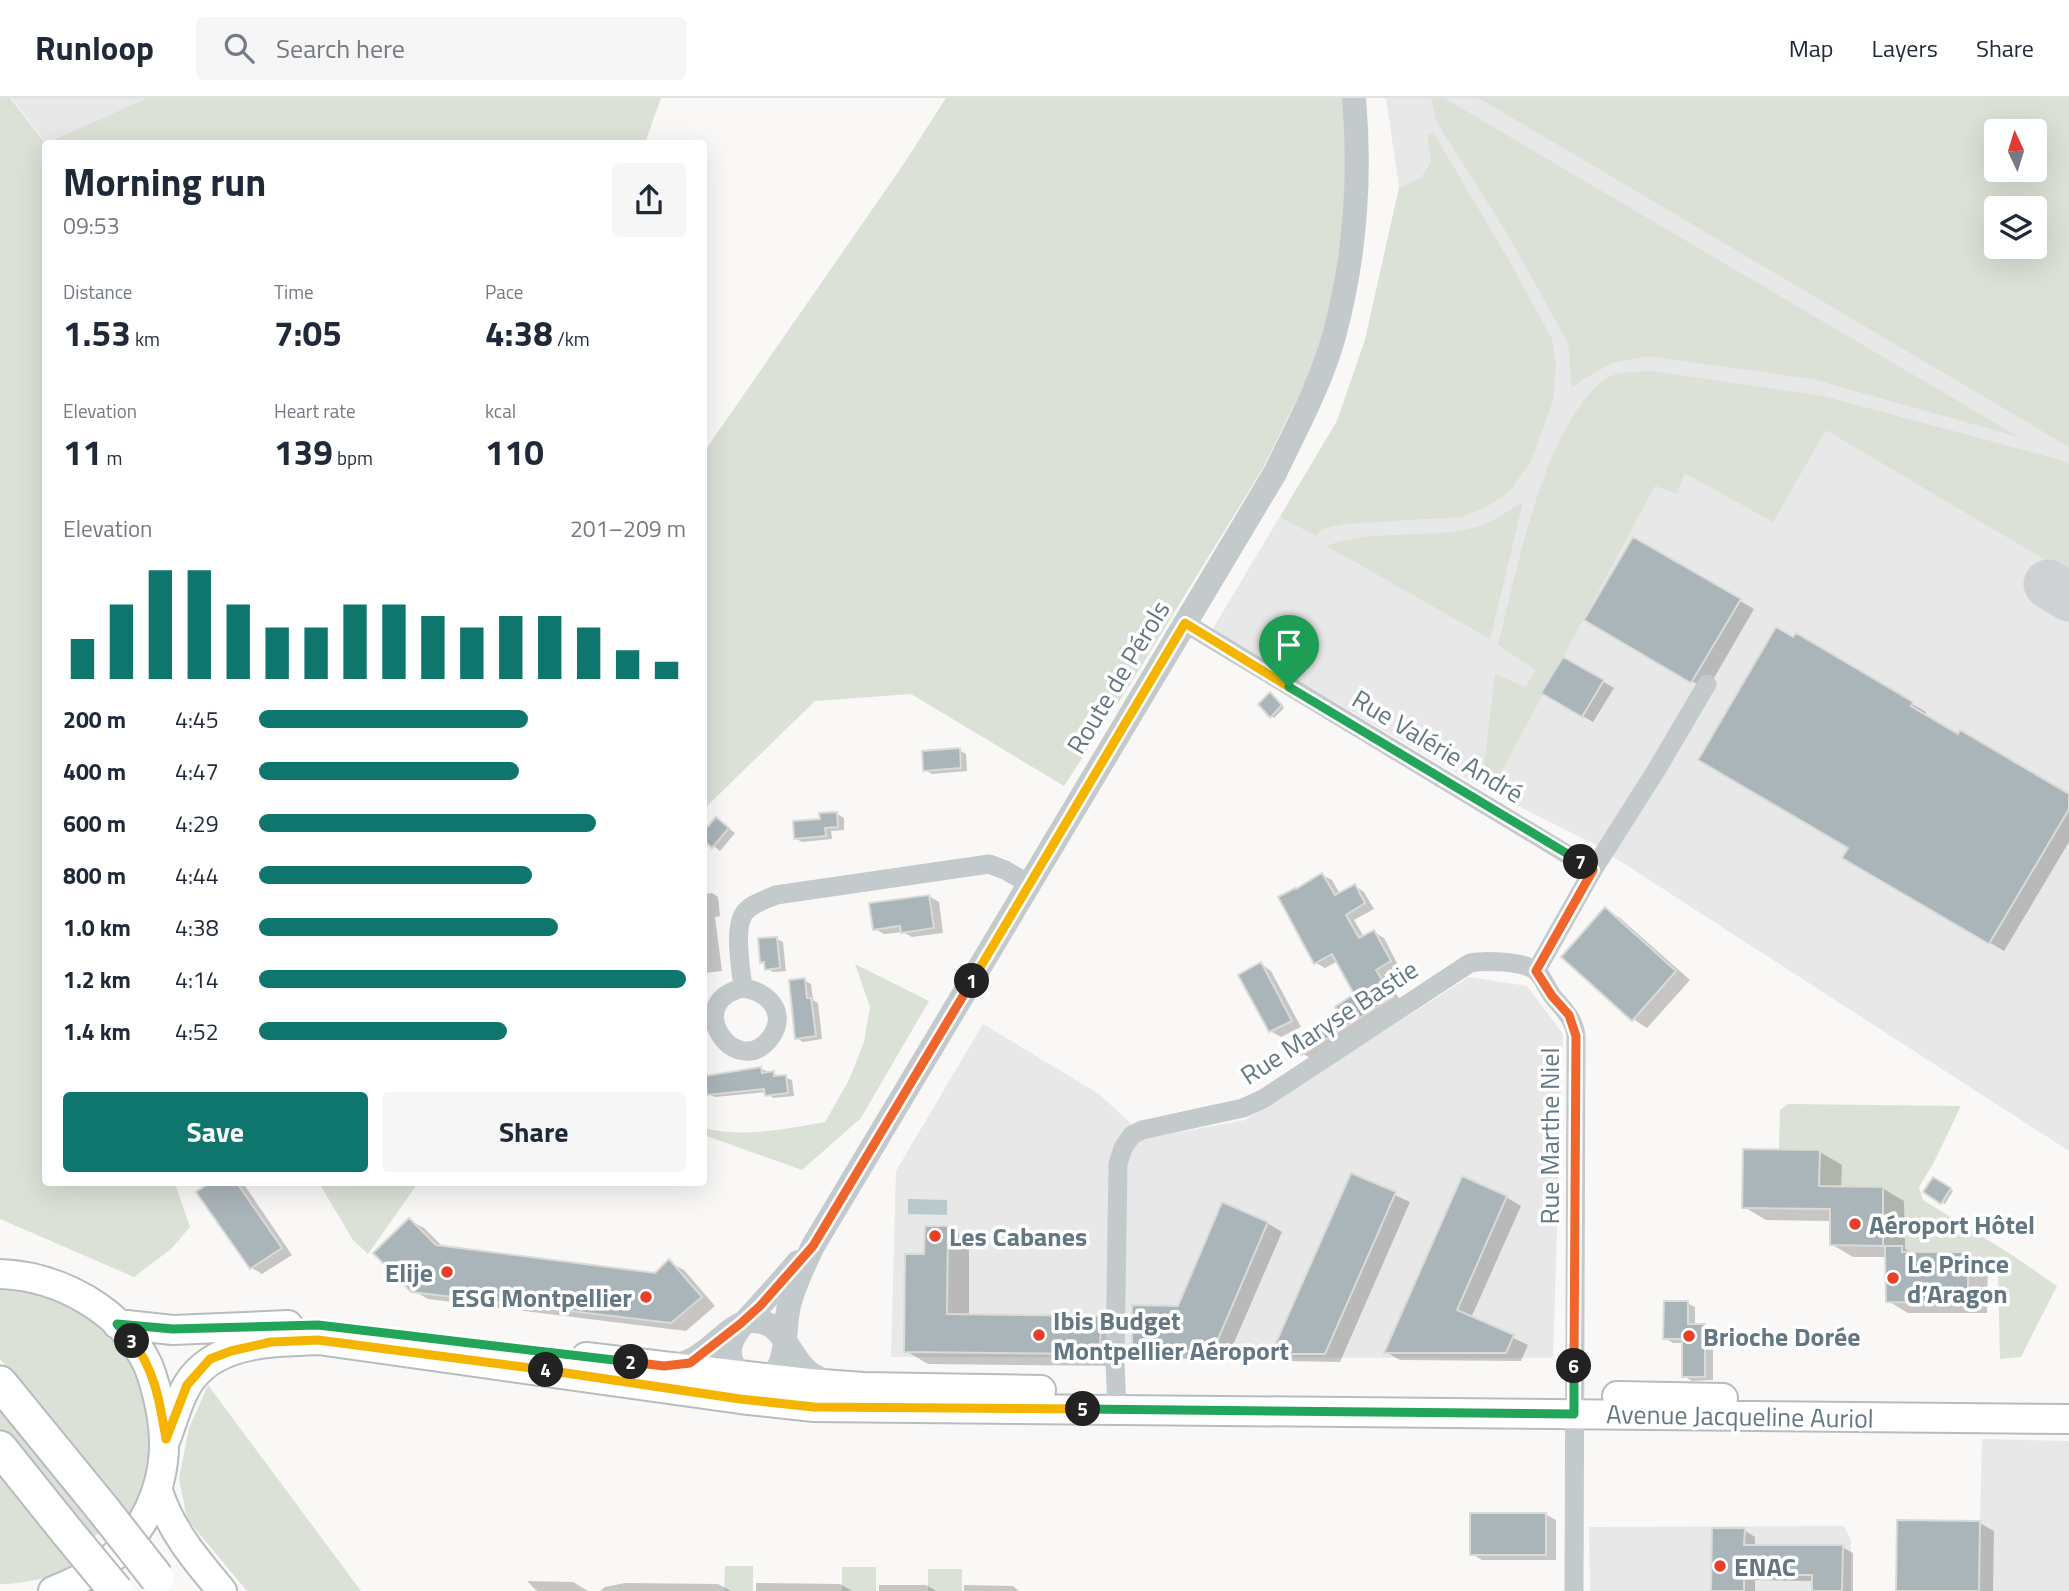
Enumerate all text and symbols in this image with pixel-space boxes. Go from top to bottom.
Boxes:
search box [196,17,686,80]
text: Runloop [35,23,154,73]
icon: search [220,29,258,67]
text: Search here [276,29,405,68]
text: Map [1789,30,1834,66]
text: Layers [1872,30,1938,66]
text: Share [1976,30,2034,66]
north arrow [1984,119,2048,182]
map controls [1984,119,2047,259]
text: Morning run [63,153,266,211]
button: share [612,163,686,237]
button: layers [1984,196,2047,259]
text: 09:53 [63,208,120,243]
text: Distance [63,277,132,306]
text: Time [274,277,314,306]
text: Pace [485,277,523,306]
text: 1.53 [63,306,131,360]
text: 7:05 [274,306,342,360]
text: 4:38 [485,306,553,360]
text: km [131,324,160,353]
text: /km [553,324,590,353]
text: Elevation [63,396,137,425]
text: Heart rate [274,396,356,425]
text: kcal [485,396,516,425]
text: 11 [63,425,102,479]
text: 139 [274,425,333,479]
text: 110 [485,425,544,479]
text: m [102,443,122,472]
text: bpm [333,443,373,472]
text: Elevation [63,511,152,546]
text: 201–209 m [570,511,686,546]
street label: Route de Pérols [1057,593,1179,761]
pin [1259,615,1319,687]
icon: arrive [1270,626,1308,664]
street label: Rue Valérie André [1345,679,1531,813]
text: 200 m [63,702,126,737]
text: 4:45 [175,702,219,737]
text: 400 m [63,754,126,789]
text: 4:47 [175,754,219,789]
text: 600 m [63,806,126,841]
text: 4:29 [175,806,219,841]
pin: 7 [1564,844,1598,880]
text: 7 [1575,847,1586,876]
text: 800 m [63,858,126,893]
text: 4:44 [175,858,219,893]
text: 1.0 km [63,910,131,945]
text: 4:38 [175,910,219,945]
street label: Rue Maryse Bastie [1232,950,1426,1094]
text: 1.2 km [63,962,131,997]
text: 4:14 [175,962,219,997]
pin: 1 [954,964,990,998]
text: 1 [966,966,977,995]
text: 1.4 km [63,1014,131,1049]
text: 4:52 [175,1014,219,1049]
street label: Rue Marthe Niel [1530,1048,1569,1224]
button: Save [63,1092,368,1172]
button: Share [382,1092,686,1172]
place label: Aéroport Hôtel [1869,1205,2035,1244]
marker: Aéroport Hôtel [1847,1216,1863,1232]
place label: Les Cabanes [949,1217,1087,1256]
marker: Les Cabanes [927,1228,943,1244]
place label: Le Prince d’Aragon [1907,1244,2009,1313]
place label: Elije [385,1253,433,1292]
marker: Elije [439,1264,455,1280]
marker: Le Prince d’Aragon [1885,1270,1901,1286]
place label: ESG Montpellier [451,1278,632,1317]
marker: ESG Montpellier [638,1289,654,1305]
place label: Ibis Budget Montpellier Aéroport [1053,1301,1289,1370]
place label: Brioche Dorée [1703,1317,1861,1356]
pin: 3 [114,1324,150,1358]
text: 3 [126,1326,137,1355]
marker: Ibis Budget Montpellier Aéroport [1031,1327,1047,1343]
marker: Brioche Dorée [1681,1328,1697,1344]
pin: 2 [614,1344,648,1380]
text: 2 [625,1347,636,1376]
pin: 6 [1556,1348,1592,1384]
text: 6 [1568,1351,1579,1380]
pin: 4 [528,1352,564,1388]
text: 4 [540,1355,551,1384]
pin: 5 [1066,1392,1100,1426]
text: 5 [1077,1394,1088,1423]
street label: Avenue Jacqueline Auriol [1606,1394,1874,1438]
place label: ENAC [1734,1547,1796,1586]
marker: ENAC [1712,1558,1728,1574]

